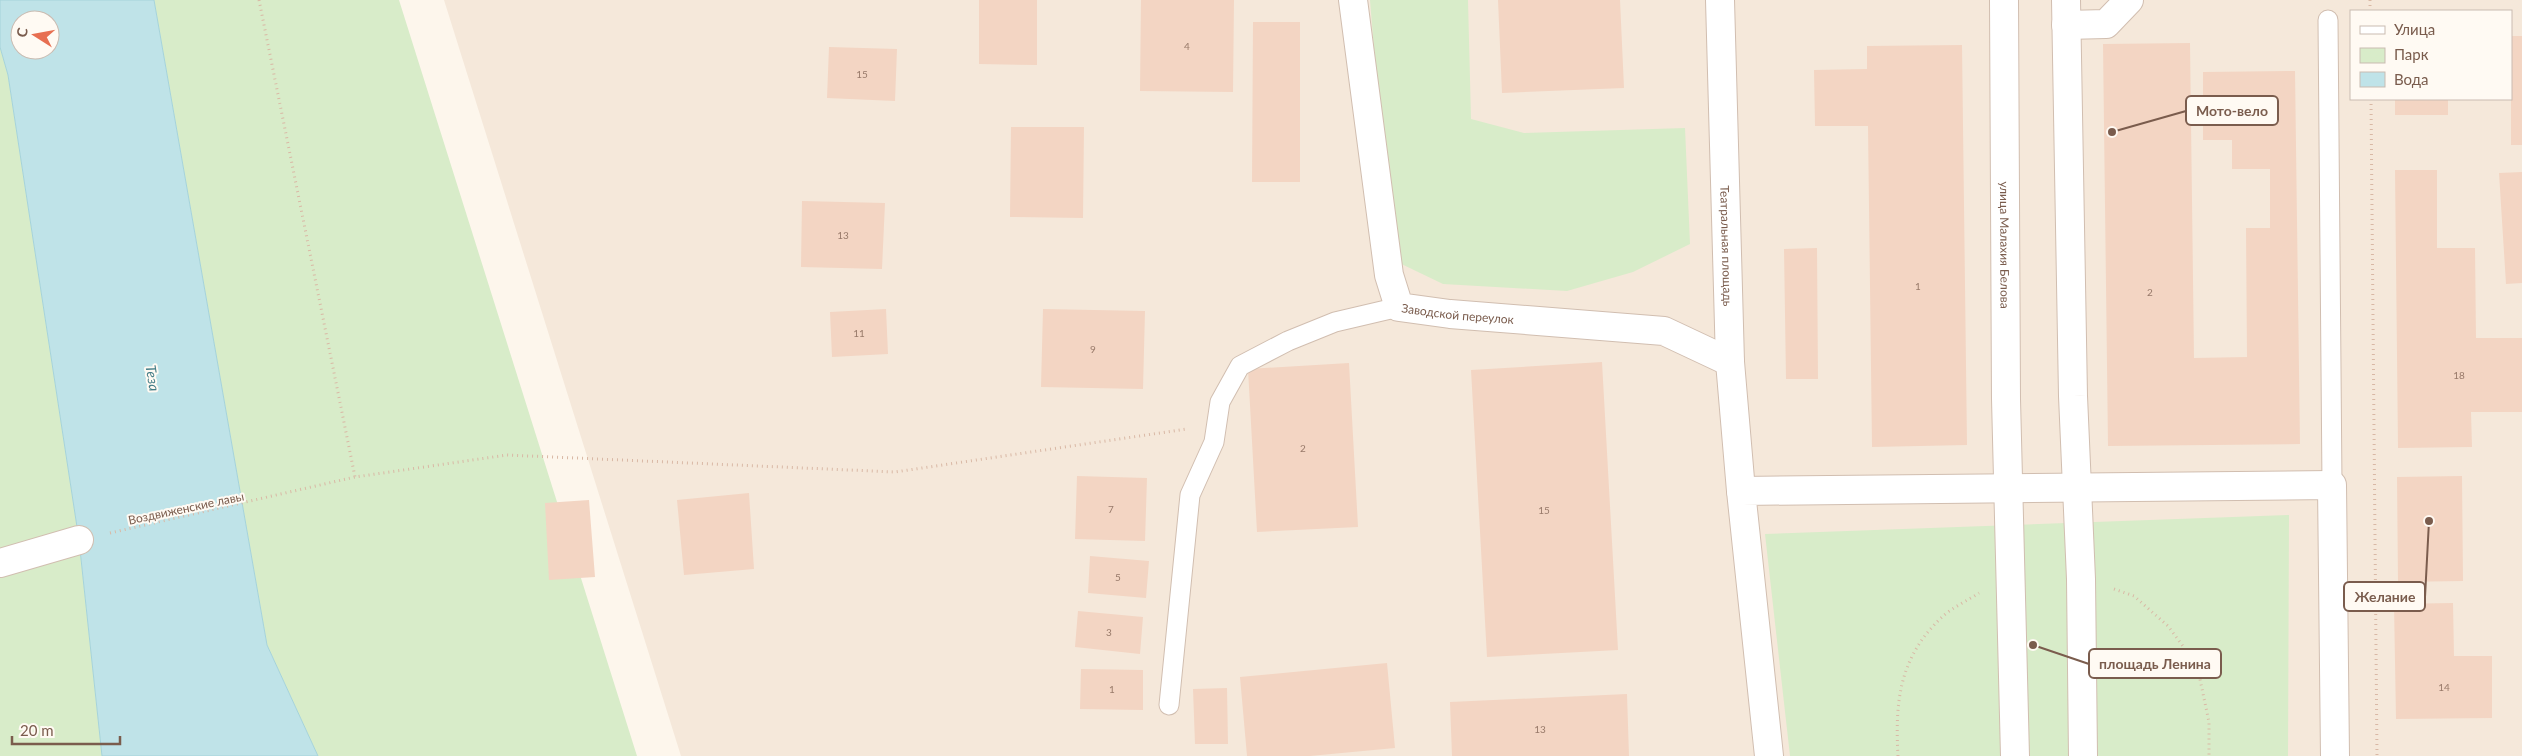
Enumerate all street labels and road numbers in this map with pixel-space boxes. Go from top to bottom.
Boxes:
street label: улица Малахия Белова [1997,181,2013,309]
street label: Театральная площадь [1718,185,1736,307]
street label: Заводской переулок [1401,300,1515,327]
street label: Воздвиженские лавы [127,488,245,528]

